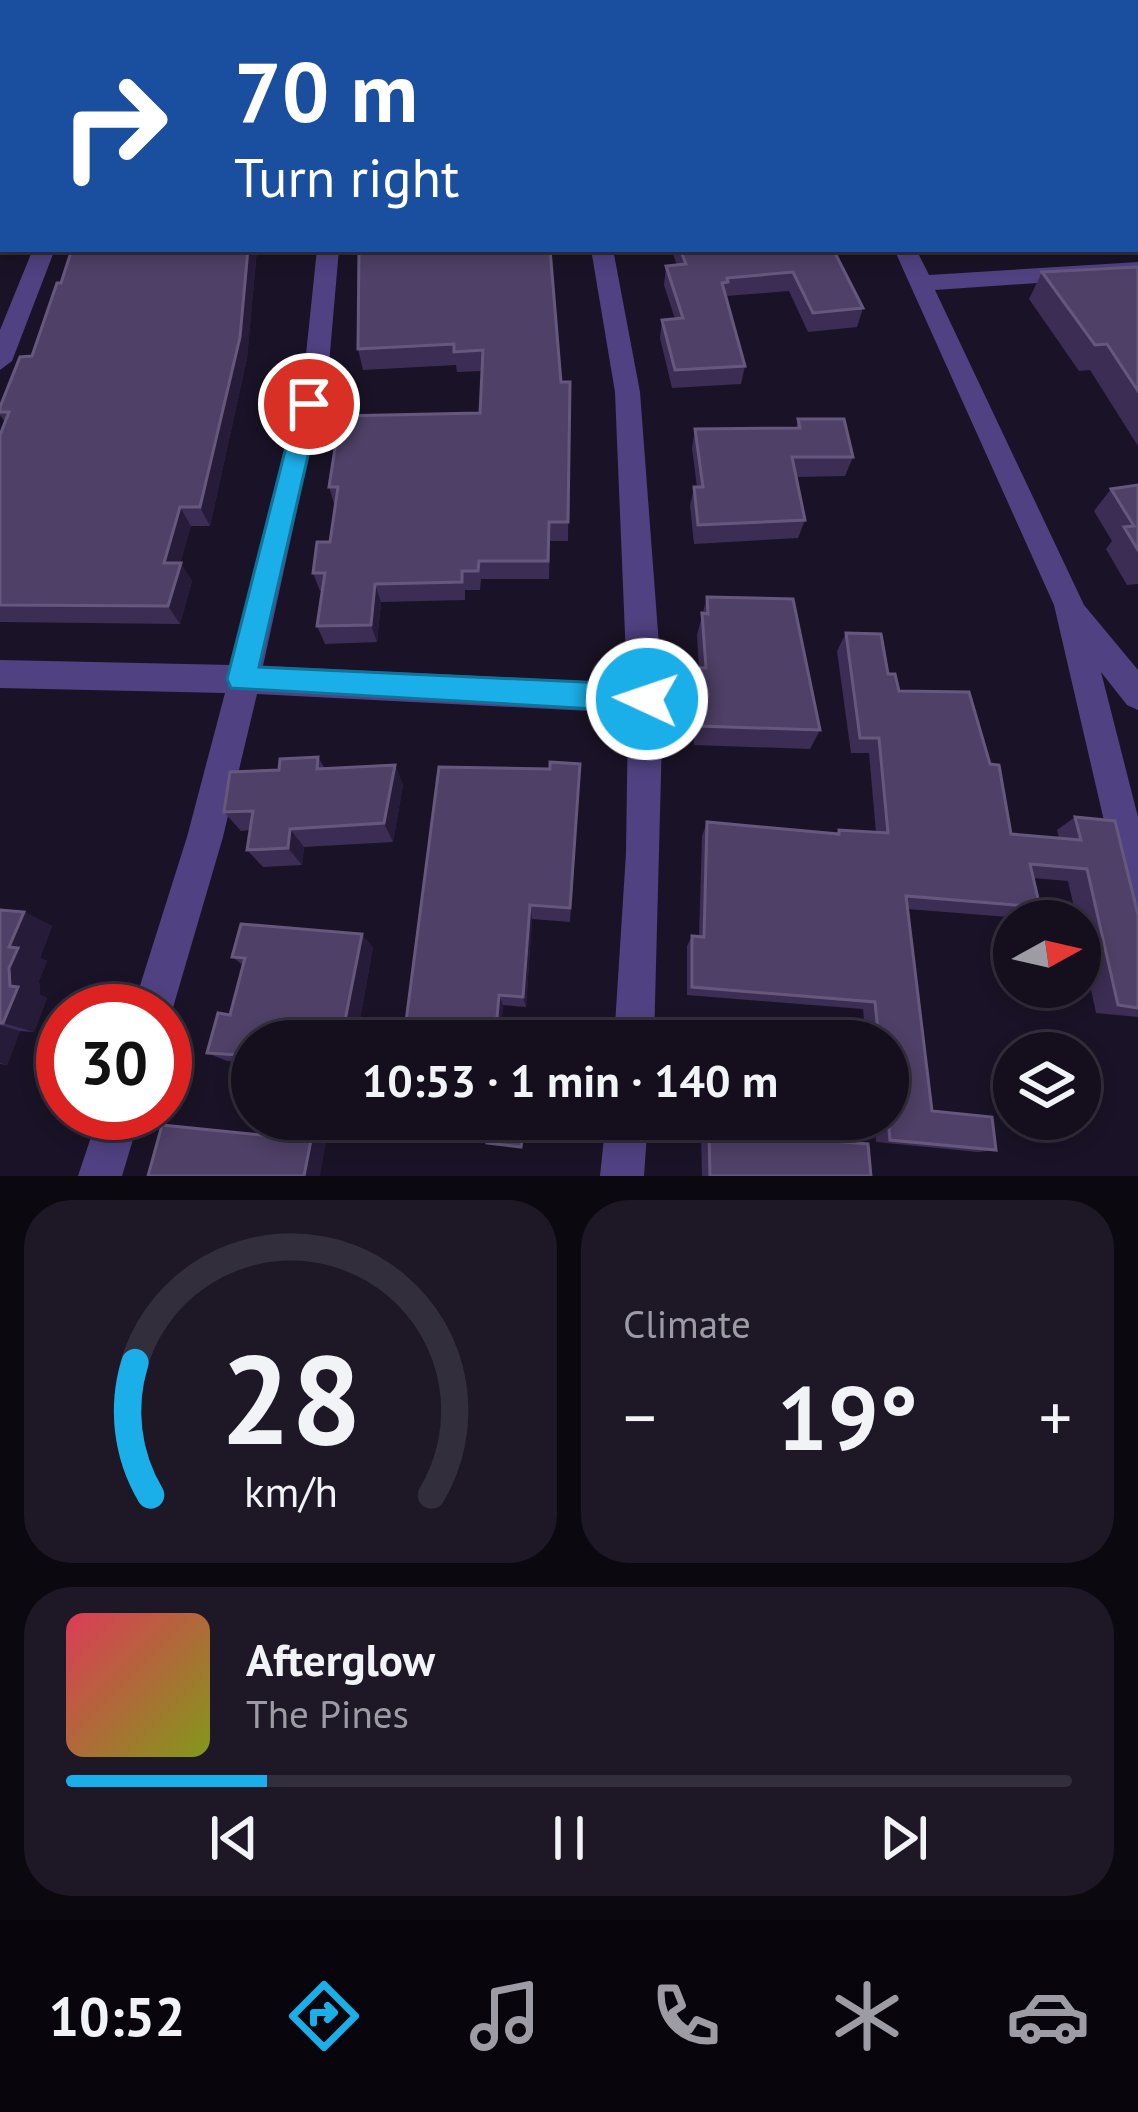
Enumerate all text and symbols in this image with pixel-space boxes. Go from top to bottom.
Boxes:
text: 70 m [234,36,418,145]
icon: right [36,48,192,204]
text: Turn right [234,142,459,212]
pin [258,353,360,455]
icon: arrive [276,371,342,437]
position arrow [584,636,710,762]
north arrow [993,900,1101,1008]
map controls [993,900,1101,1140]
speed limit sign: 30 [36,984,192,1140]
button: layers [993,1032,1101,1140]
text: 10:53 · 1 min · 140 m [362,1051,778,1109]
text: Climate [623,1298,751,1349]
text: 28 [220,1317,361,1478]
text: 19° [777,1358,918,1475]
text: − [623,1374,656,1459]
text: + [1039,1374,1072,1459]
text: km/h [243,1462,338,1518]
text: Afterglow [246,1630,435,1688]
text: The Pines [246,1688,409,1739]
icon: previous [201,1805,267,1871]
icon: pause [536,1805,602,1871]
icon: next [871,1805,937,1871]
icon: directions [282,1974,366,2058]
icon: music [463,1974,547,2058]
icon: phone [644,1974,728,2058]
icon: climate [825,1974,909,2058]
icon: car [1006,1974,1090,2058]
text: 10:52 [48,1981,185,2051]

